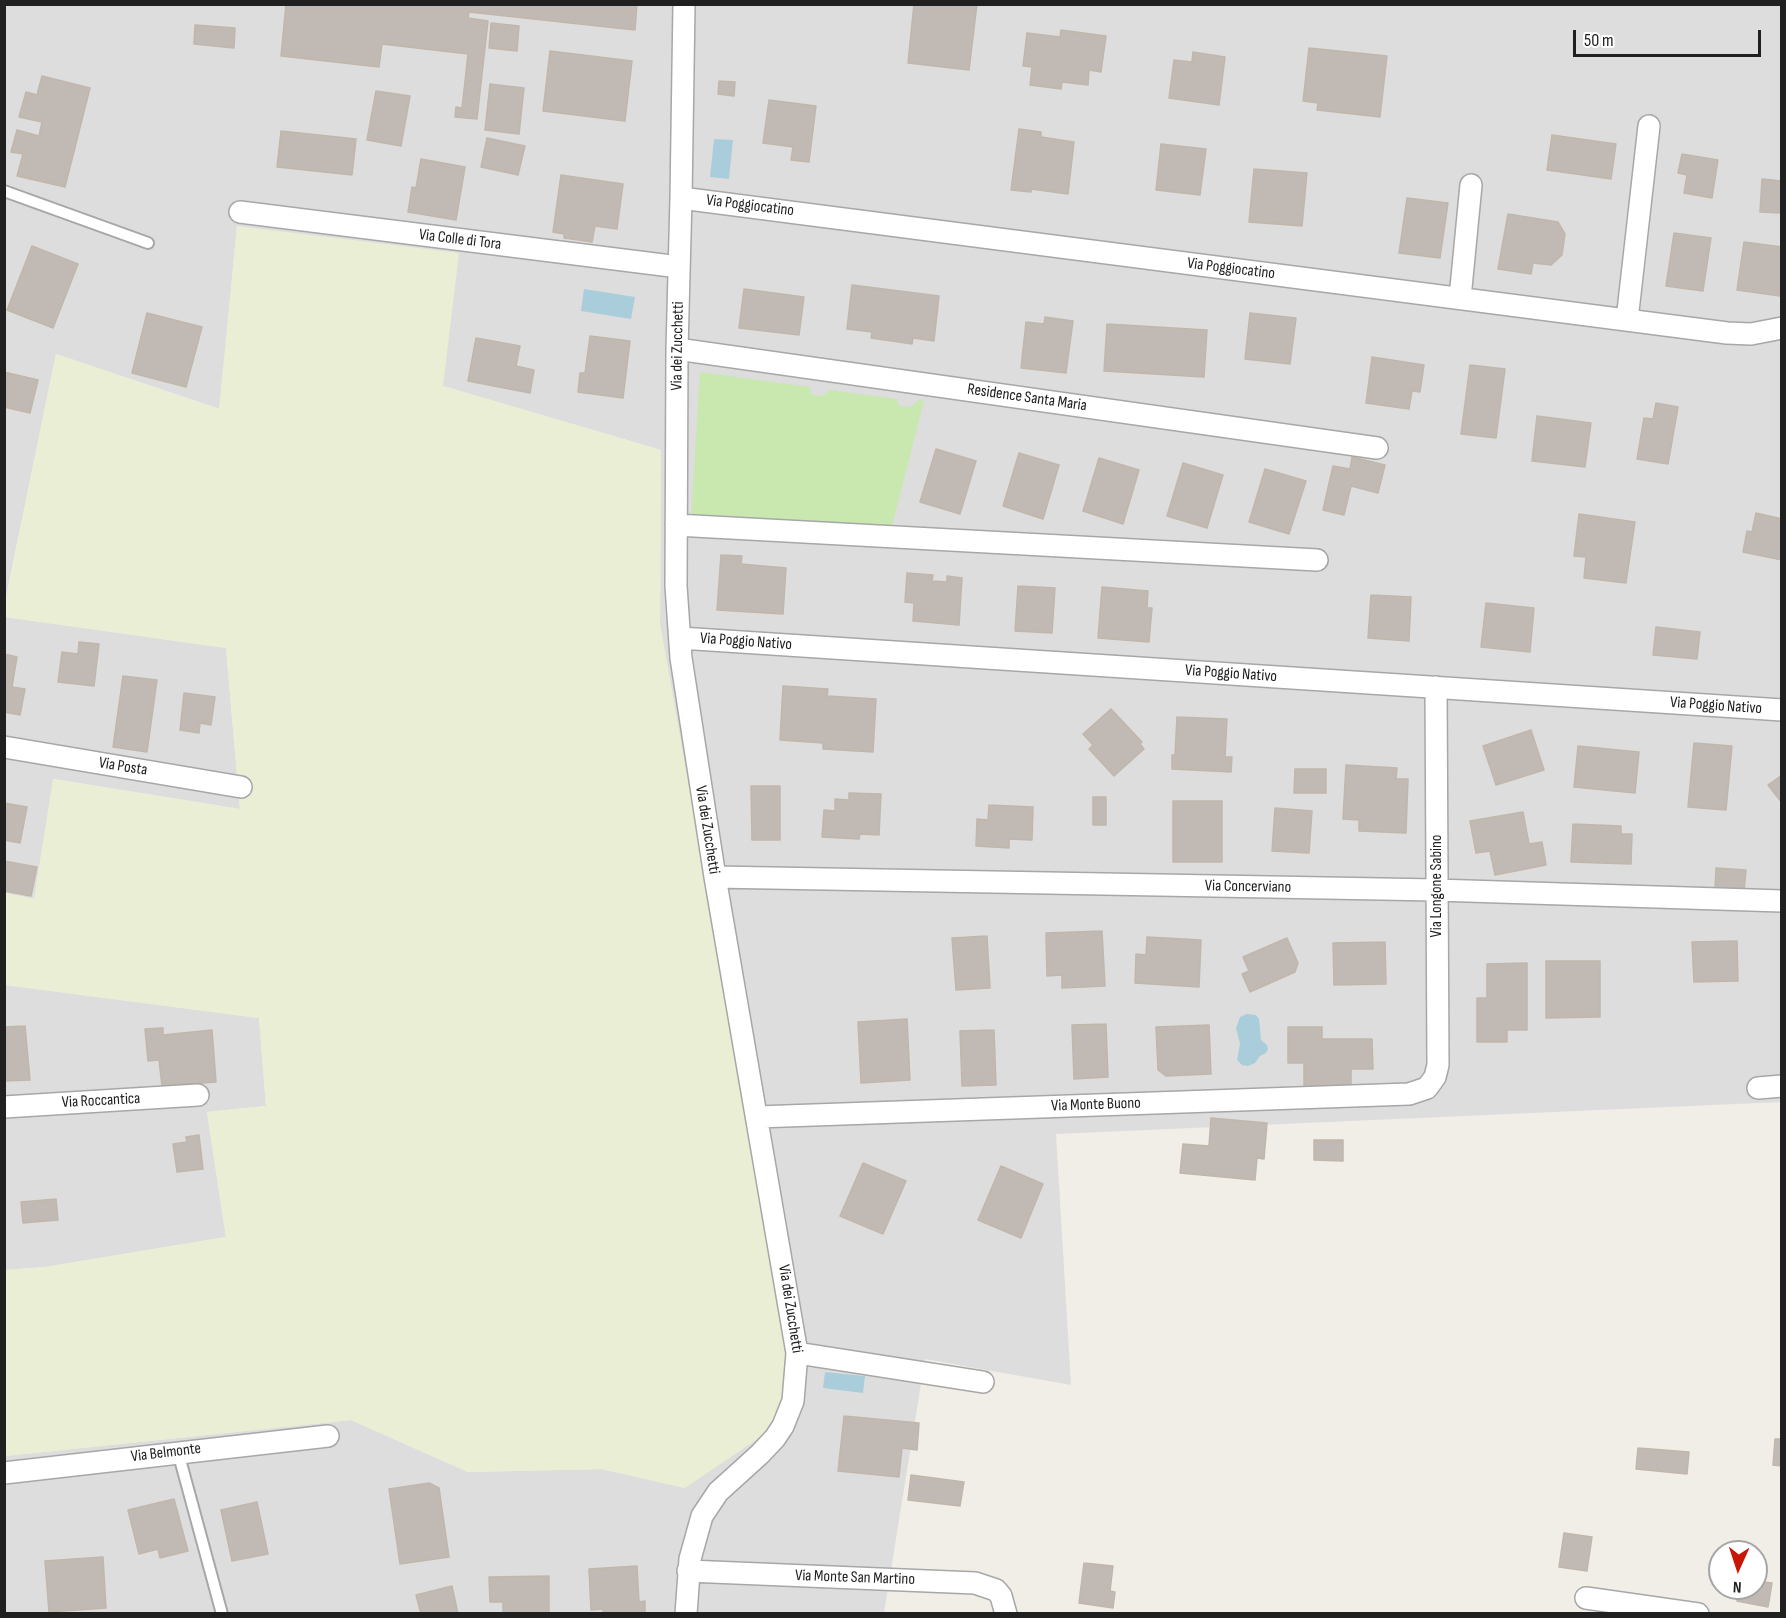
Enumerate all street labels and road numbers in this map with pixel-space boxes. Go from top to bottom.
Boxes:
street label: Via Poggiocatino [705,191,795,221]
street label: Via Colle di Tora [418,225,502,255]
street label: Via Poggiocatino [1186,254,1276,284]
street label: Via dei Zucchetti [668,301,688,391]
street label: Residence Santa Maria [966,380,1088,416]
street label: Via Poggio Nativo [699,629,793,655]
street label: Via Poggio Nativo [1184,661,1278,687]
street label: Via Poggio Nativo [1669,693,1763,719]
street label: Via Posta [97,754,149,780]
street label: Via dei Zucchetti [691,784,723,876]
street label: Via Longone Sabino [1427,834,1447,938]
street label: Via Concerviano [1205,877,1291,897]
street label: Via Roccantica [61,1089,141,1113]
street label: Via Monte Buono [1051,1094,1141,1116]
street label: Via dei Zucchetti [774,1263,806,1355]
street label: Via Belmonte [130,1439,202,1467]
street label: Via Monte San Martino [795,1566,915,1590]

